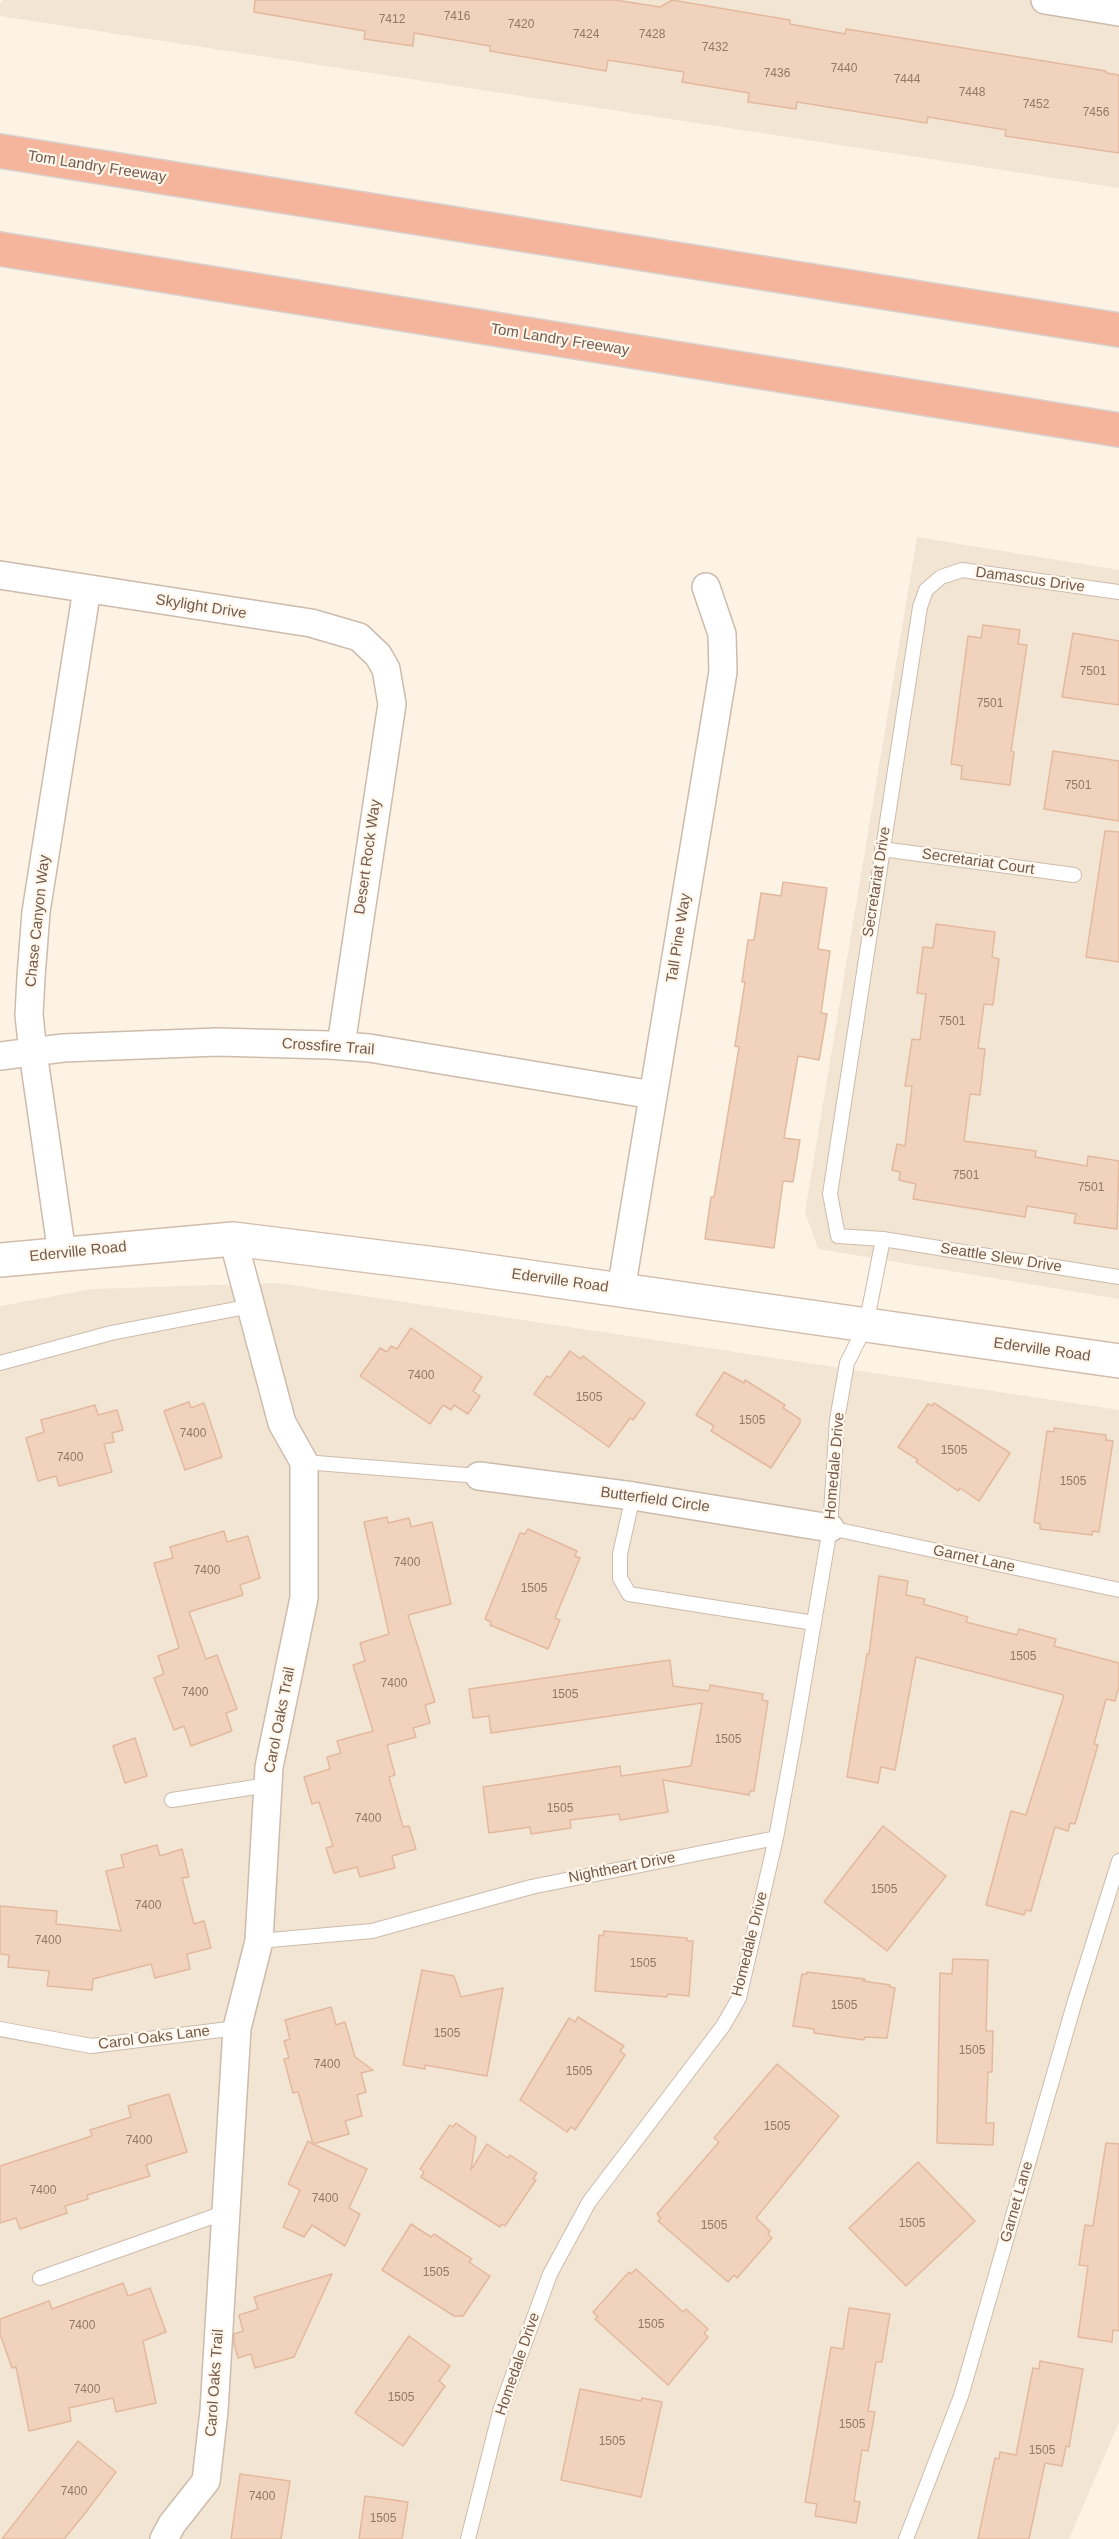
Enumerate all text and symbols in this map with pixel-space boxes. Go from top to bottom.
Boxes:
house number: 7416 [444,10,470,24]
house number: 7412 [379,13,405,27]
house number: 7420 [508,18,534,32]
house number: 7424 [573,28,599,42]
house number: 7428 [639,28,665,42]
house number: 7432 [702,41,728,55]
house number: 7440 [831,62,857,76]
house number: 7436 [764,67,790,81]
house number: 7444 [894,73,920,87]
house number: 7448 [959,86,985,100]
house number: 7452 [1023,98,1049,112]
house number: 7456 [1083,106,1109,120]
street label: Tom Landry Freeway [26,147,168,187]
street label: Tom Landry Freeway [489,320,631,360]
street label: Damascus Drive [974,563,1086,597]
street label: Skylight Drive [154,591,248,623]
house number: 7501 [1080,665,1106,679]
house number: 7501 [977,697,1003,711]
house number: 7501 [1065,779,1091,793]
street label: Desert Rock Way [351,798,385,916]
street label: Secretariat Drive [859,825,895,939]
street label: Secretariat Court [921,845,1035,879]
street label: Chase Canyon Way [22,854,54,988]
street label: Tall Pine Way [663,892,695,984]
house number: 7501 [939,1015,965,1029]
street label: Crossfire Trail [281,1035,375,1059]
house number: 7501 [953,1169,979,1183]
house number: 7501 [1078,1181,1104,1195]
street label: Ederville Road [29,1238,127,1266]
street label: Seattle Slew Drive [939,1240,1063,1276]
street label: Ederville Road [510,1265,610,1297]
street label: Ederville Road [992,1334,1092,1366]
house number: 7400 [408,1369,434,1383]
house number: 1505 [576,1391,602,1405]
street label: Homedale Drive [821,1412,849,1520]
house number: 1505 [739,1414,765,1428]
house number: 7400 [180,1427,206,1441]
house number: 1505 [941,1444,967,1458]
house number: 7400 [57,1451,83,1465]
house number: 1505 [1060,1475,1086,1489]
street label: Butterfield Circle [599,1483,711,1517]
street label: Garnet Lane [931,1542,1017,1576]
house number: 7400 [394,1556,420,1570]
house number: 7400 [194,1564,220,1578]
house number: 1505 [521,1582,547,1596]
house number: 1505 [1010,1650,1036,1664]
street label: Carol Oaks Trail [261,1665,299,1775]
house number: 7400 [381,1677,407,1691]
house number: 7400 [182,1686,208,1700]
house number: 1505 [552,1688,578,1702]
house number: 1505 [715,1733,741,1747]
house number: 1505 [547,1802,573,1816]
house number: 7400 [355,1812,381,1826]
street label: Nightheart Drive [567,1849,677,1887]
house number: 1505 [871,1883,897,1897]
street label: Homedale Drive [728,1890,772,1998]
house number: 7400 [135,1899,161,1913]
house number: 7400 [35,1934,61,1948]
house number: 1505 [630,1957,656,1971]
house number: 1505 [831,1999,857,2013]
street label: Carol Oaks Lane [97,2022,211,2054]
house number: 1505 [434,2027,460,2041]
house number: 1505 [959,2044,985,2058]
house number: 7400 [314,2058,340,2072]
house number: 1505 [566,2065,592,2079]
house number: 1505 [764,2120,790,2134]
house number: 7400 [126,2134,152,2148]
street label: Garnet Lane [997,2159,1037,2245]
house number: 7400 [30,2184,56,2198]
house number: 7400 [312,2192,338,2206]
house number: 1505 [899,2217,925,2231]
house number: 1505 [701,2219,727,2233]
house number: 1505 [423,2266,449,2280]
street label: Homedale Drive [492,2310,544,2418]
house number: 1505 [638,2318,664,2332]
house number: 7400 [69,2319,95,2333]
street label: Carol Oaks Trail [202,2329,228,2437]
house number: 7400 [74,2383,100,2397]
house number: 1505 [388,2391,414,2405]
house number: 1505 [839,2418,865,2432]
house number: 1505 [599,2435,625,2449]
house number: 1505 [1029,2444,1055,2458]
house number: 7400 [61,2485,87,2499]
house number: 7400 [249,2490,275,2504]
house number: 1505 [370,2512,396,2526]

